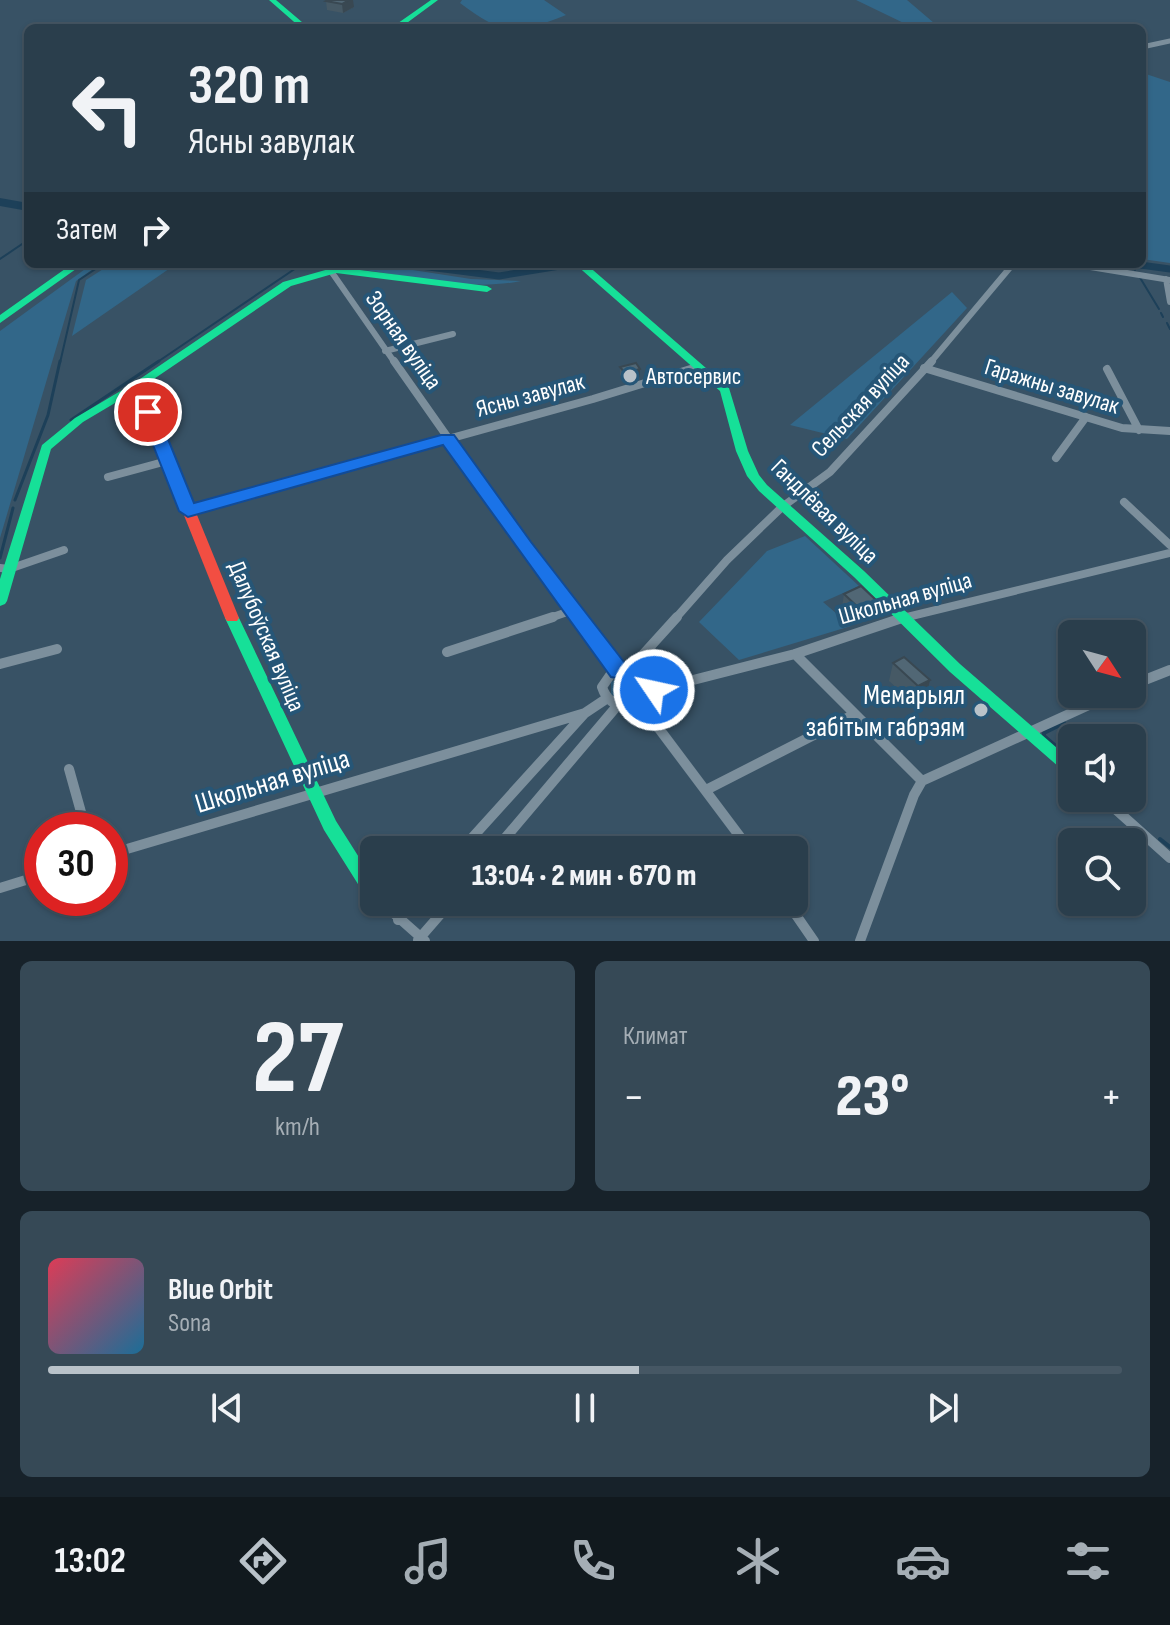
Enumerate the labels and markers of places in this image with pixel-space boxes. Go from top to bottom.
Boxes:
place label: Автосервис [645,362,741,391]
marker: Автосервис [621,367,639,385]
pin [114,378,182,446]
place label: Мемарыял забітым габрэям [806,679,965,744]
marker: Мемарыял забітым габрэям [972,701,990,719]

